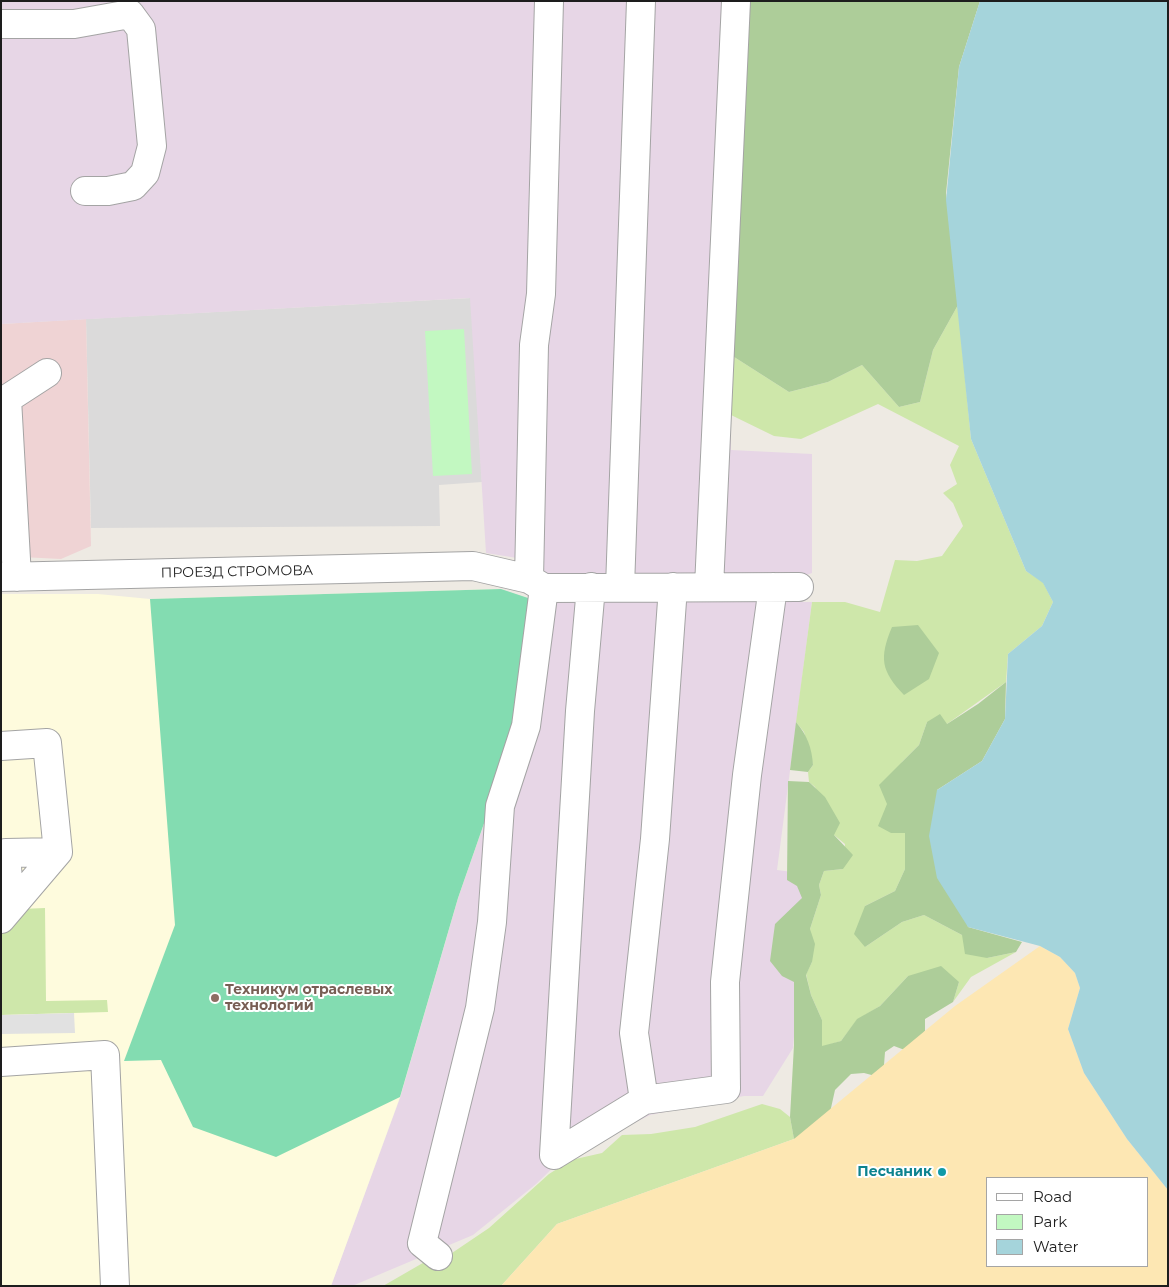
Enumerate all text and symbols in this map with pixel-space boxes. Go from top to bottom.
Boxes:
street label: ПРОЕЗД СТРОМОВА [161,562,313,582]
place label: Техникум отраслевых технологий [225,982,392,1014]
marker: Техникум отраслевых технологий [209,992,221,1004]
place label: Песчаник [857,1164,932,1180]
marker: Песчаник [936,1166,948,1178]
legend [986,1177,1149,1267]
text: Road [1033,1187,1072,1206]
text: Park [1033,1212,1067,1231]
text: Water [1033,1237,1079,1256]

